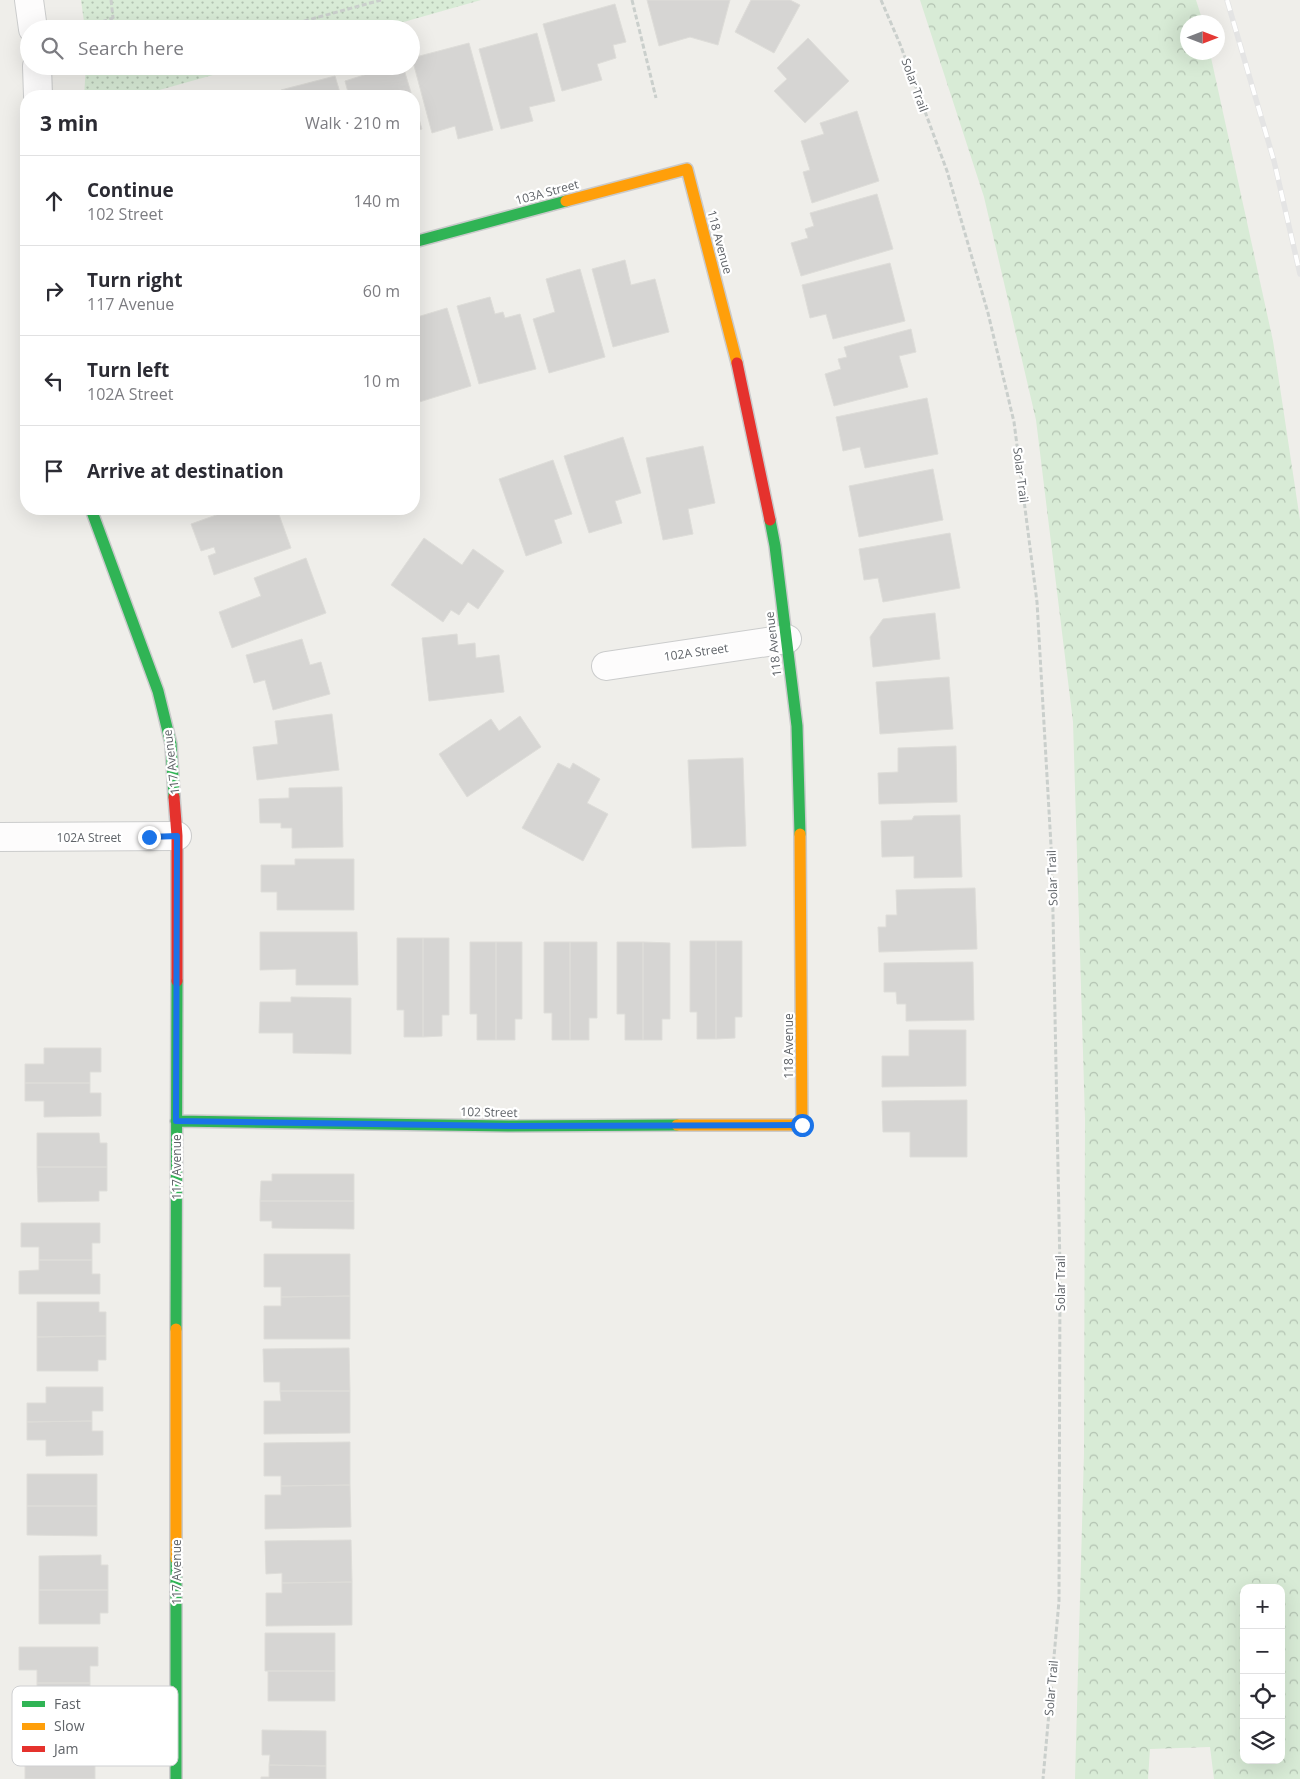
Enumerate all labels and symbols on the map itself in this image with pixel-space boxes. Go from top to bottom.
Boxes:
north arrow [1180,15,1225,60]
street label: Solar Trail [897,56,933,114]
street label: 103A Street [513,175,581,209]
street label: 118 Avenue [703,208,737,276]
street label: Solar Trail [1009,446,1033,504]
street label: 118 Avenue [761,610,785,678]
street label: 102A Street [663,639,729,665]
street label: 117 Avenue [159,728,183,796]
route end [138,826,161,849]
street label: 102A Street [57,829,121,846]
street label: Solar Trail [1043,850,1061,906]
street label: 118 Avenue [780,1013,797,1079]
street label: 102 Street [460,1103,518,1121]
route start [791,1114,814,1137]
street label: 117 Avenue [168,1134,185,1200]
street label: Solar Trail [1052,1255,1069,1311]
street label: 117 Avenue [168,1539,185,1605]
street label: Solar Trail [1040,1659,1062,1717]
legend [12,1686,178,1766]
text: Fast [54,1694,81,1713]
text: Slow [54,1716,85,1735]
text: Jam [52,1739,79,1758]

